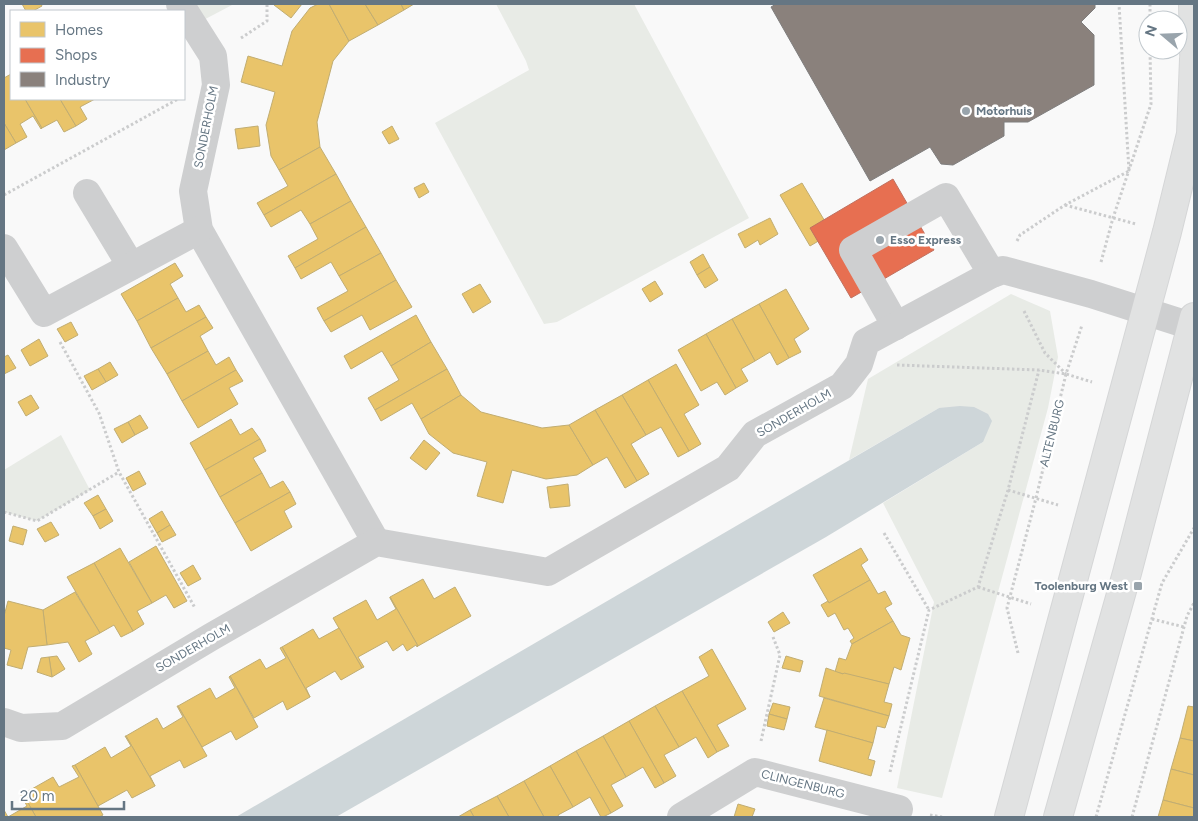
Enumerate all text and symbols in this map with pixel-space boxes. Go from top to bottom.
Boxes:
legend [10,10,185,100]
north arrow [1138,10,1188,60]
text: Homes [55,21,103,39]
text: N [1141,23,1161,39]
text: Shops [55,46,97,64]
text: Industry [55,71,110,89]
street label: SONDERHOLM [191,85,221,169]
place label: Motorhuis [976,104,1032,118]
marker: Motorhuis [960,105,972,117]
place label: Esso Express [890,233,962,247]
marker: Esso Express [874,234,886,246]
street label: SONDERHOLM [754,386,834,440]
street label: ALTENBURG [1037,398,1067,468]
place label: Toolenburg West [1034,579,1128,593]
marker: Toolenburg West [1132,580,1144,592]
street label: SONDERHOLM [153,621,233,675]
street label: CLINGENBURG [760,767,846,801]
scale bar [12,778,125,810]
text: 20 m [20,787,54,805]

